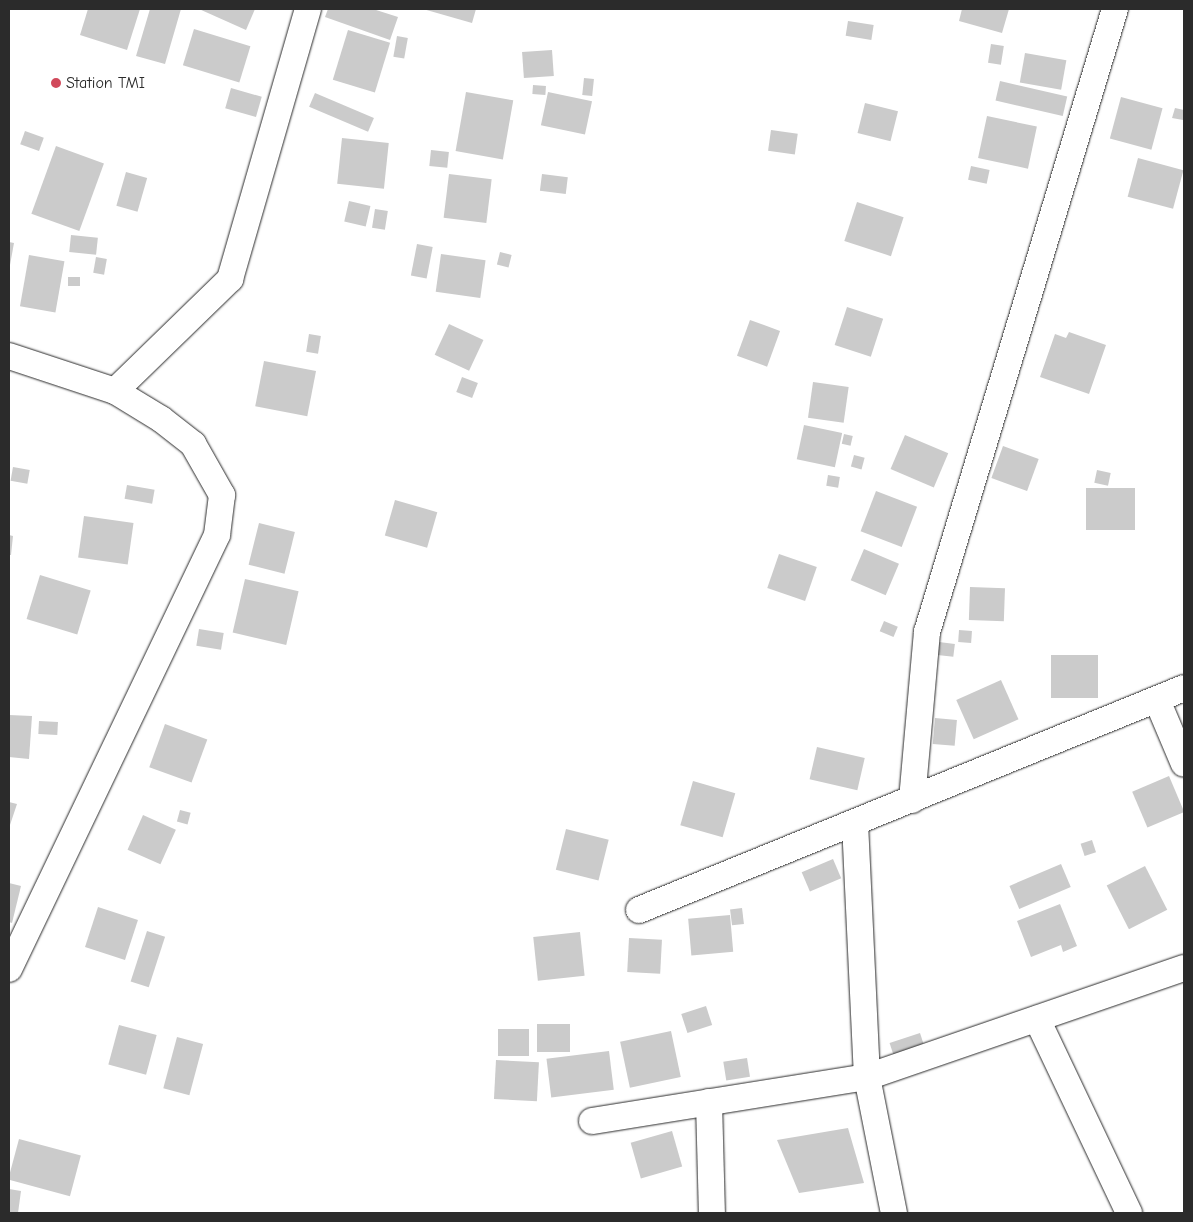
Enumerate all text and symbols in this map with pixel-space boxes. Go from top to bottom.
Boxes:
place label: Station TMI [66,73,145,93]
marker: Station TMI [50,77,62,89]

